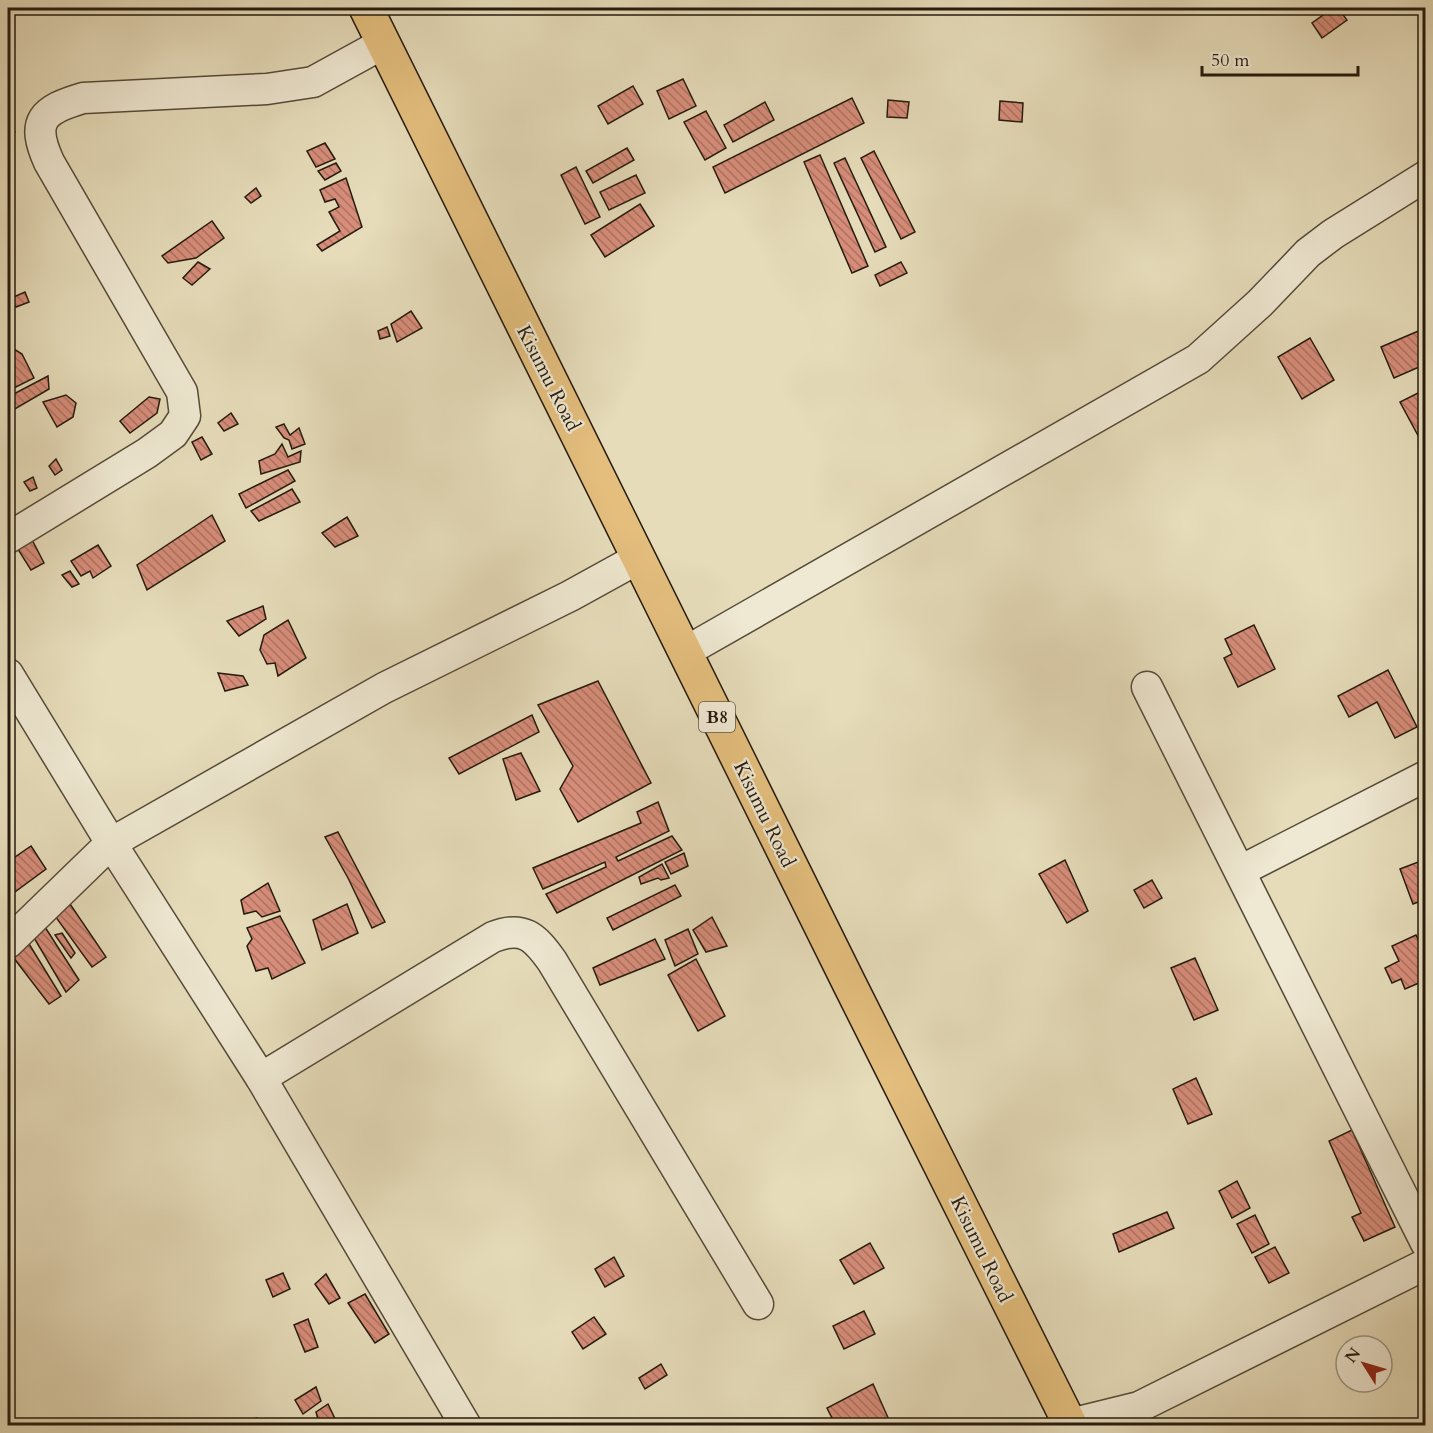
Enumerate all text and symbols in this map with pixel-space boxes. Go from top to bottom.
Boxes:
scale bar [1202,39,1358,77]
text: 50 m [1211,48,1250,73]
street label: Kisumu Road [510,321,587,436]
road number: B8 [699,702,735,732]
street label: Kisumu Road [727,756,802,872]
street label: Kisumu Road [944,1191,1019,1307]
north arrow [1334,1334,1394,1394]
text: N [1340,1343,1366,1368]

